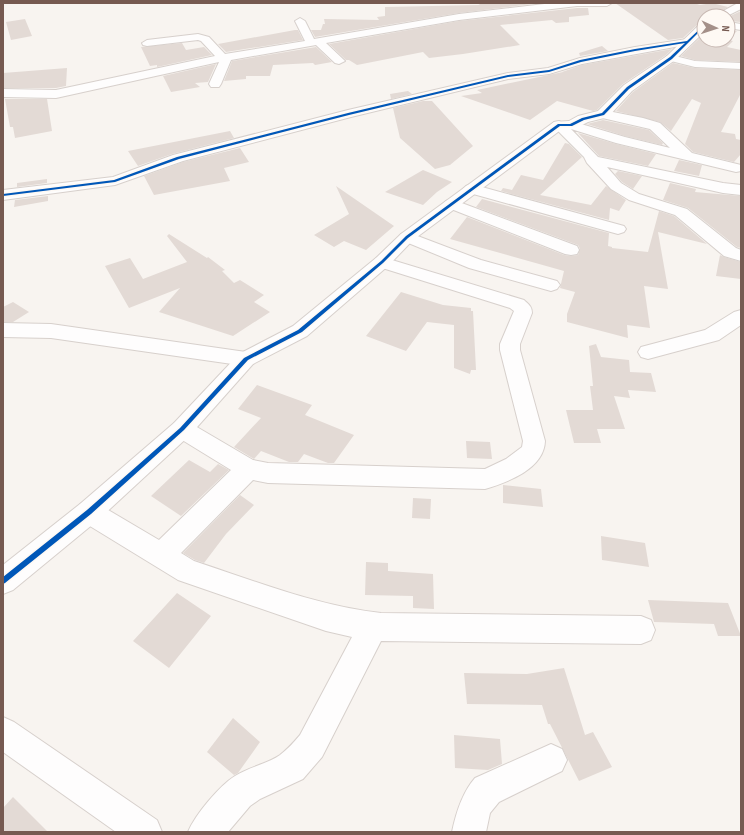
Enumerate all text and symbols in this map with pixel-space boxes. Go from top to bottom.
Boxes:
north arrow [696,8,736,48]
text: N [719,25,732,32]

